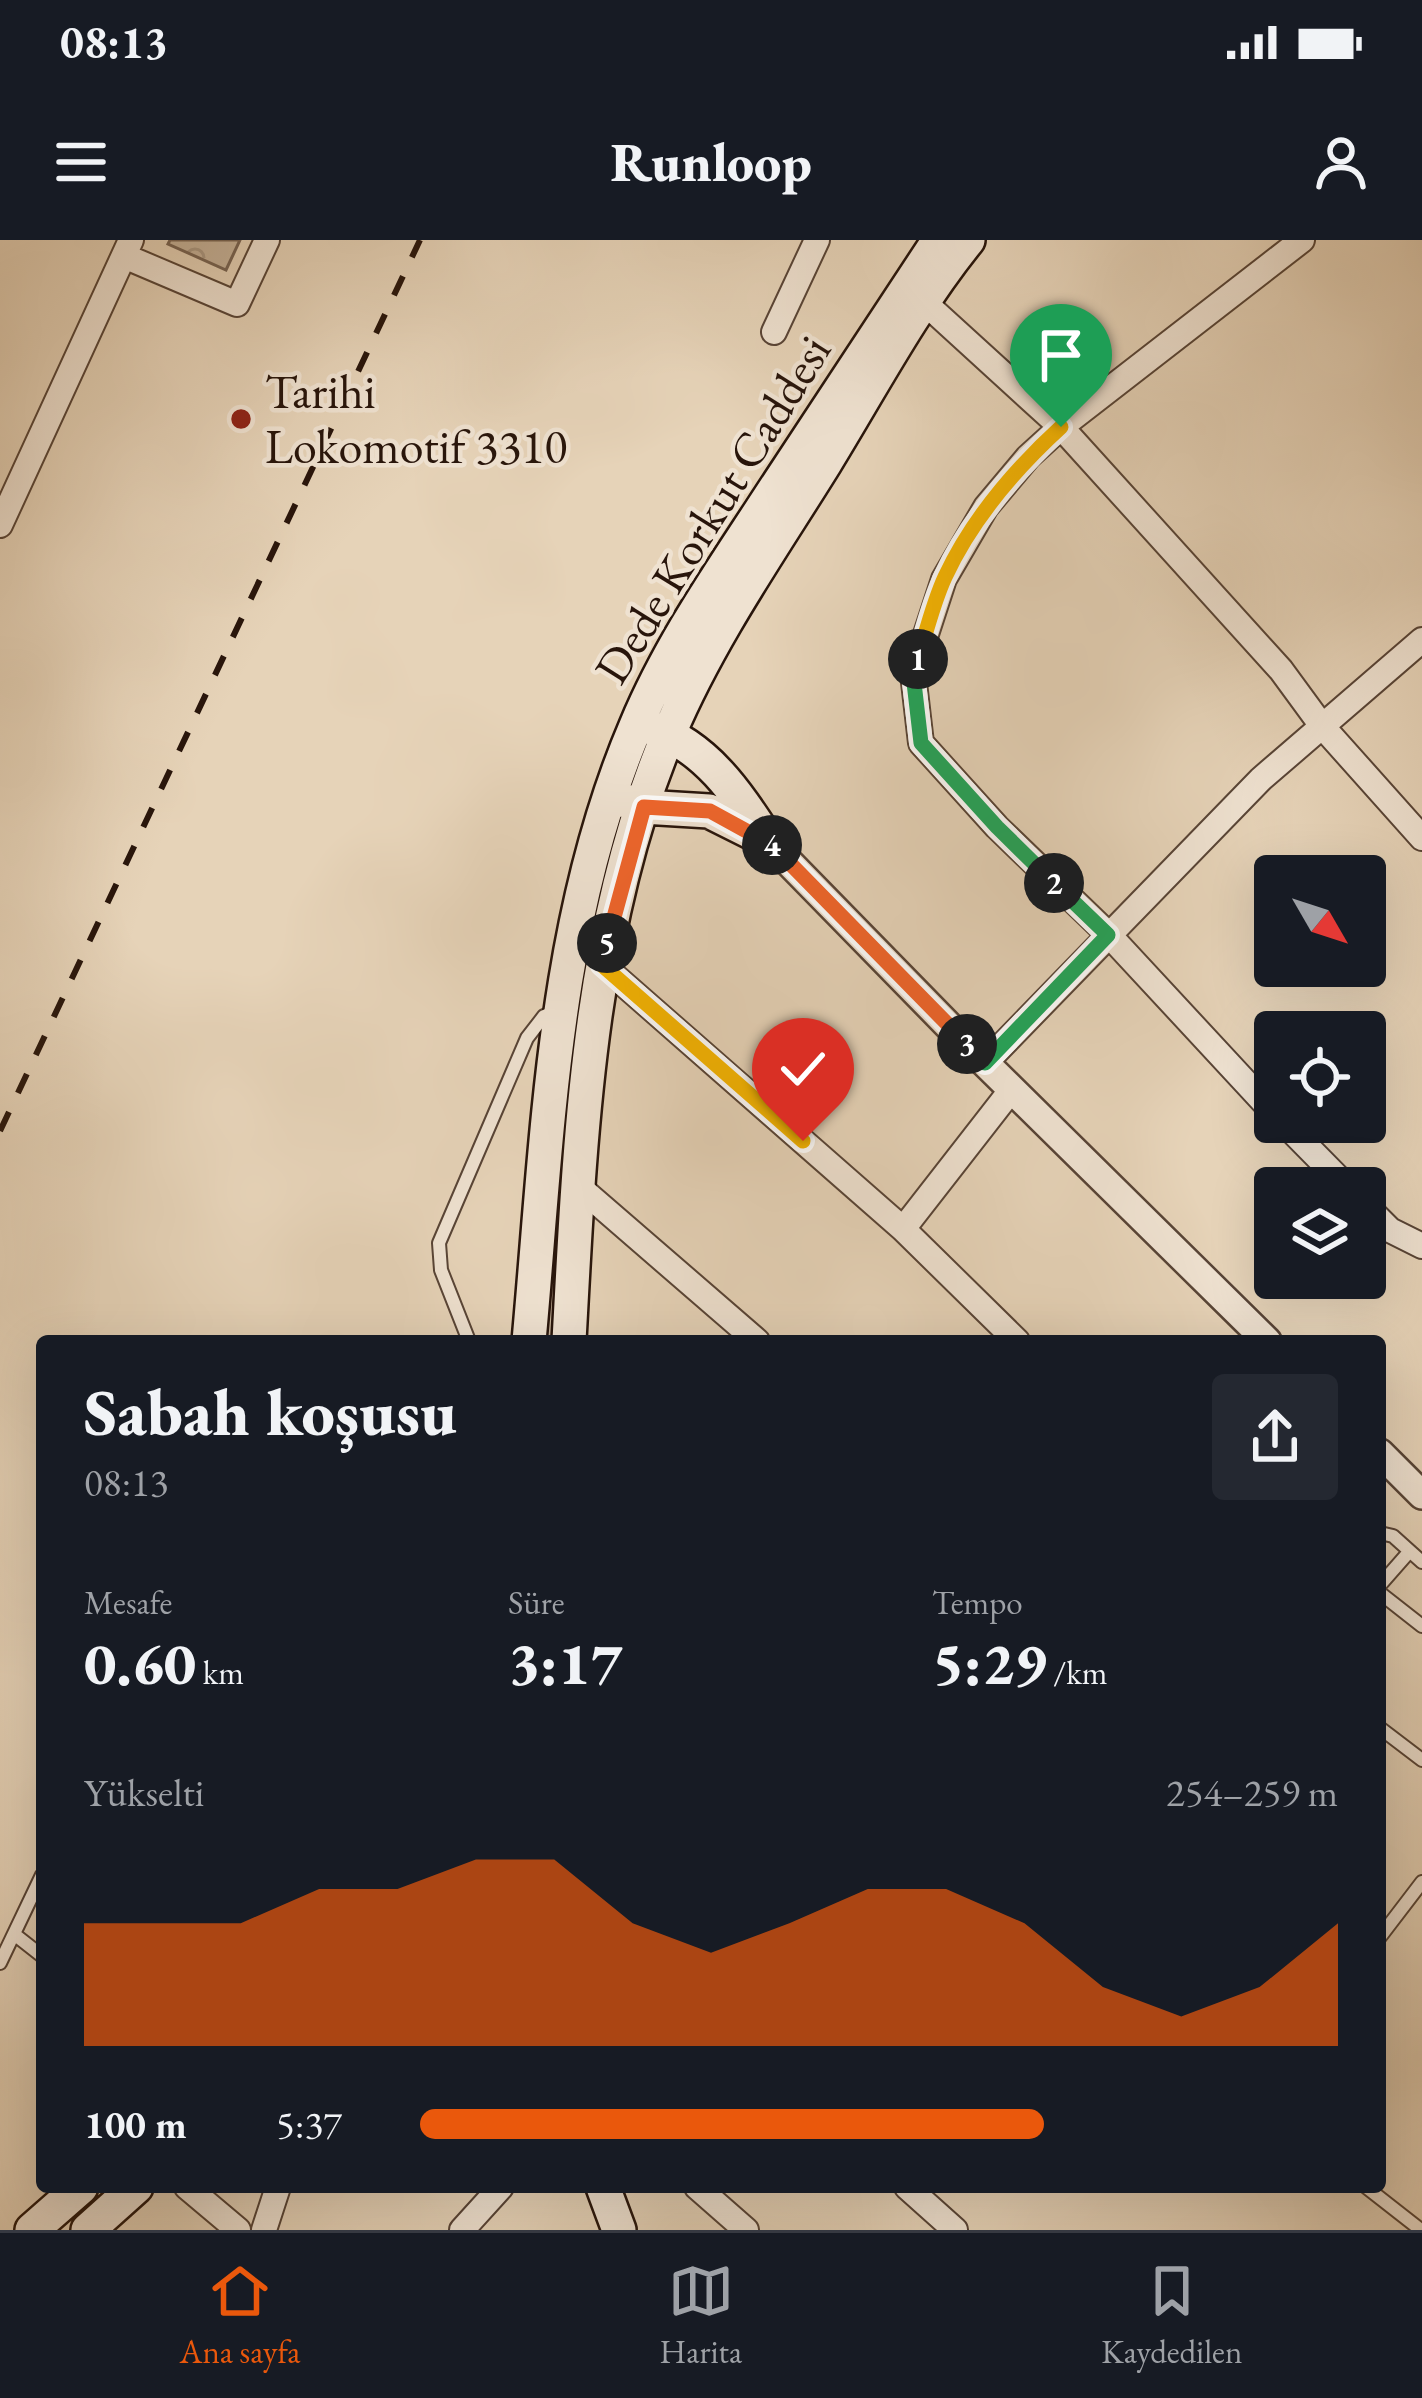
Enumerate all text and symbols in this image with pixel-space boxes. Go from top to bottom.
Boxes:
text: 08:13 [60,13,168,71]
text: Runloop [610,127,812,197]
icon: menu [48,129,114,195]
icon: person [1308,129,1374,195]
pin [1010,304,1112,427]
icon: arrive [1028,322,1094,388]
street label: Dede Korkut Caddesi [580,323,844,695]
place label: Tarihi Lokomotif 3310 [265,360,567,477]
marker: Tarihi Lokomotif 3310 [228,406,254,432]
pin: 1 [888,629,948,689]
text: 1 [909,637,927,680]
pin: 4 [742,815,802,875]
text: 4 [763,823,781,866]
pin: 2 [1024,853,1084,913]
north arrow [1254,855,1386,987]
map controls [1254,855,1386,1299]
text: 2 [1045,861,1063,904]
pin: 5 [577,913,637,973]
text: 5 [598,921,616,964]
button: locate [1254,1011,1386,1143]
pin: 3 [937,1014,997,1074]
pin [752,1018,854,1141]
text: 3 [958,1022,976,1065]
icon: check [770,1036,836,1102]
button: layers [1254,1167,1386,1299]
text: Sabah koşusu [84,1369,457,1455]
button: share [1212,1374,1338,1500]
text: 08:13 [84,1457,169,1508]
text: Mesafe [84,1581,172,1624]
text: Süre [508,1581,565,1624]
text: Tempo [932,1581,1023,1624]
text: 0.60 [84,1624,196,1702]
text: 3:17 [508,1624,623,1702]
text: 5:29 [932,1624,1047,1702]
text: km [196,1651,244,1694]
text: /km [1047,1651,1107,1694]
text: Yükselti [84,1767,204,1818]
text: 254–259 m [1166,1767,1338,1818]
text: 100 m [84,2099,187,2150]
text: 5:37 [276,2099,342,2150]
tab: Ana sayfa [180,2258,300,2373]
tab: Harita [660,2258,742,2373]
tab: Kaydedilen [1101,2258,1242,2373]

